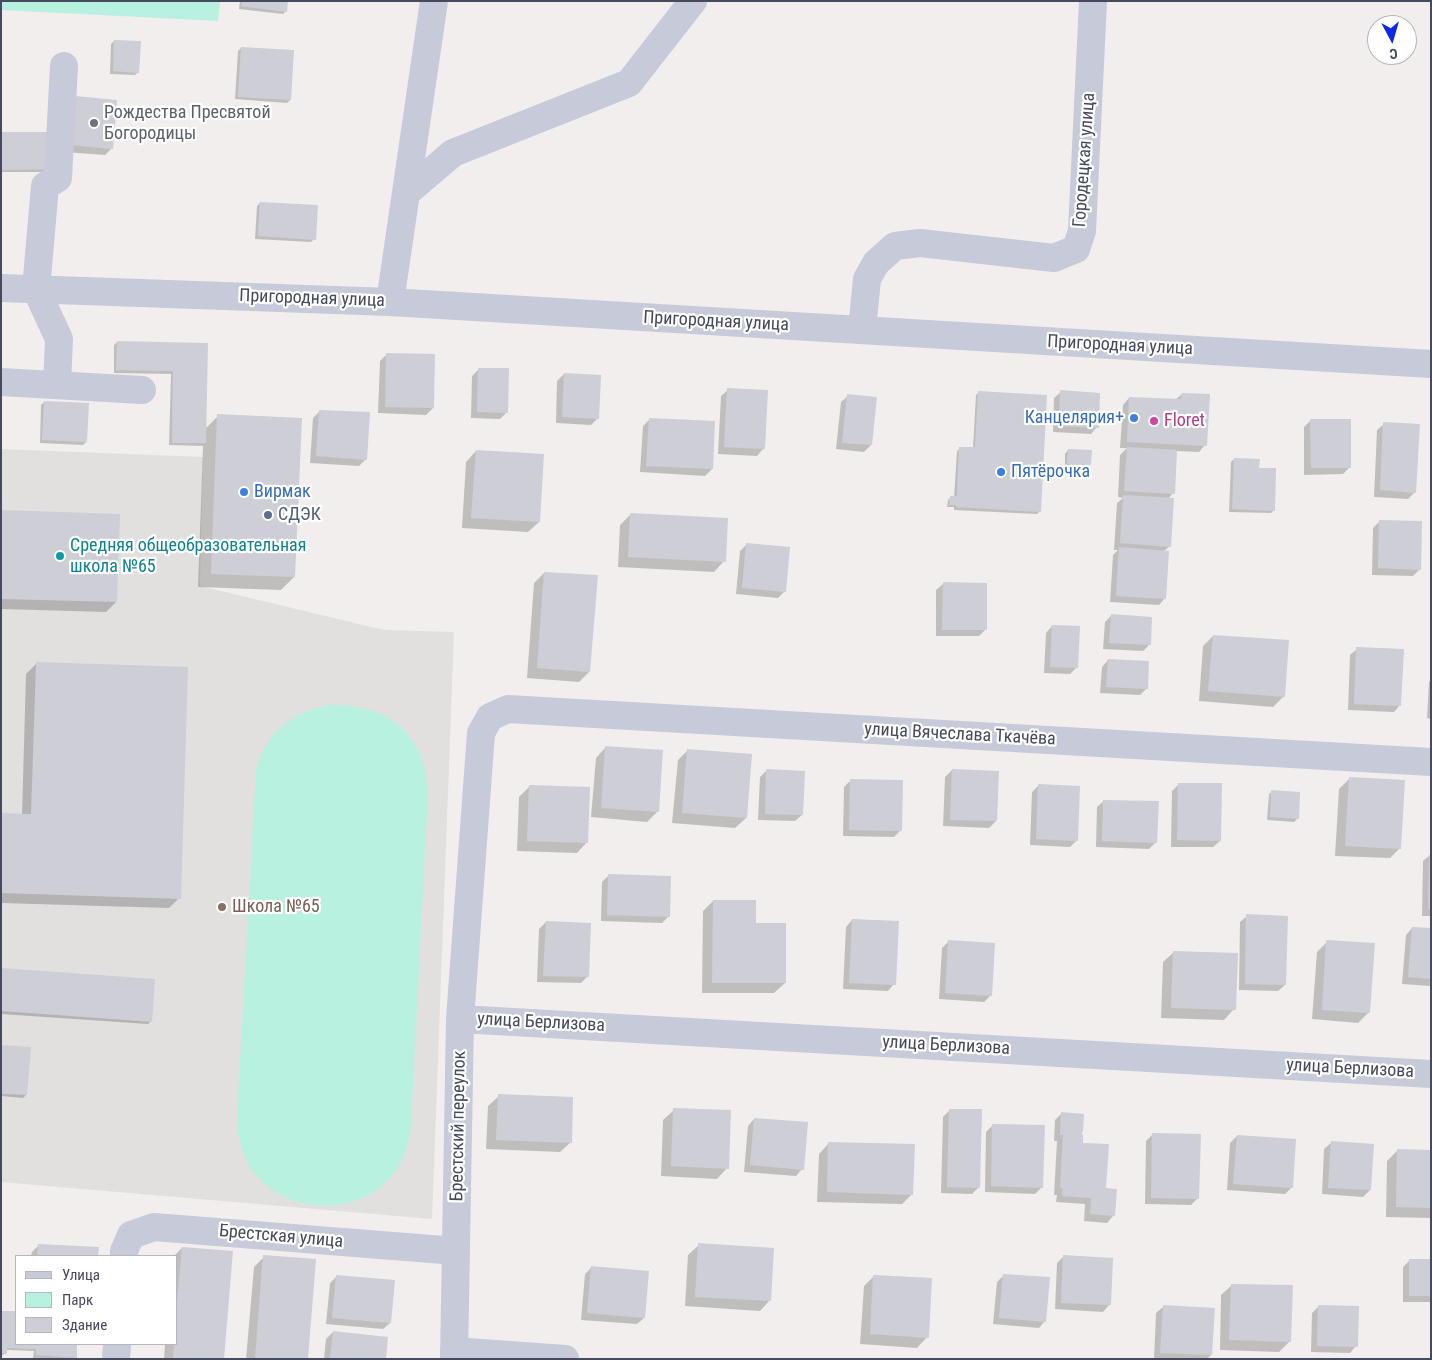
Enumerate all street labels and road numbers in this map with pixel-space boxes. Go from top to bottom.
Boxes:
street label: Городецкая улица [1070,92,1100,228]
street label: Пригородная улица [239,286,385,312]
street label: Пригородная улица [643,307,789,337]
street label: Пригородная улица [1047,331,1193,361]
street label: улица Вячеслава Ткачёва [864,719,1056,751]
street label: улица Берлизова [477,1009,605,1037]
street label: улица Берлизова [882,1032,1010,1060]
street label: Брестский переулок [447,1050,471,1202]
street label: улица Берлизова [1286,1055,1414,1083]
street label: Брестская улица [218,1221,344,1253]

